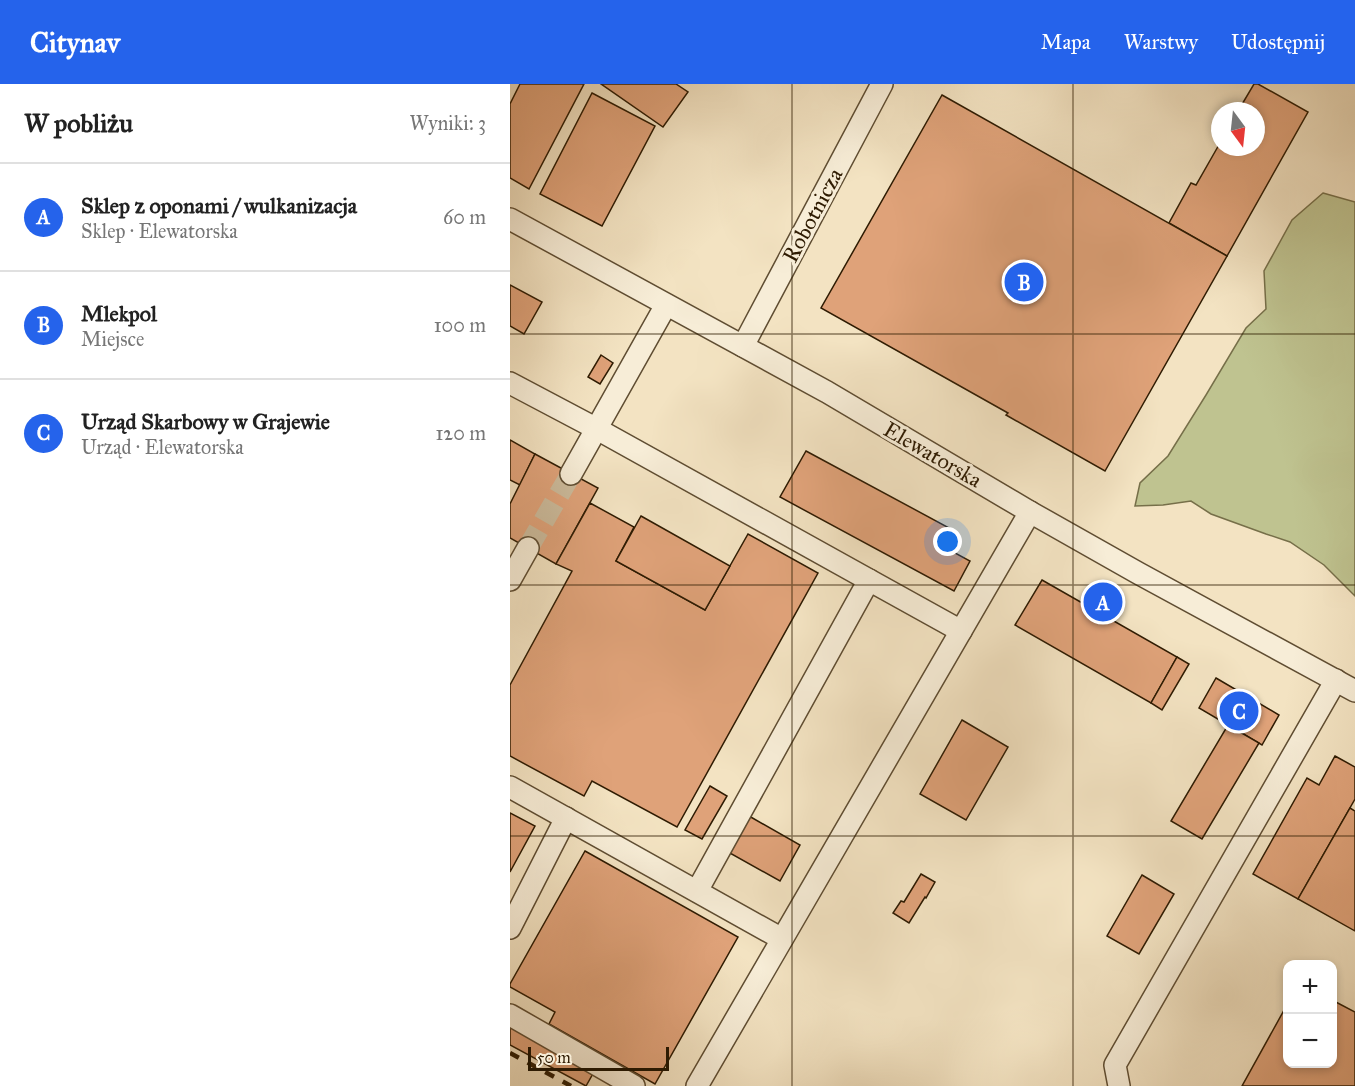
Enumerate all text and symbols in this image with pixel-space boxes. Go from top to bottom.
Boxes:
text: Citynav [30,25,120,60]
text: Mapa [1041,29,1091,55]
text: Warstwy [1124,29,1198,55]
text: Udostępnij [1231,29,1325,55]
north arrow [1211,102,1265,156]
text: W pobliżu [24,107,133,139]
text: Wyniki: 3 [409,111,486,135]
street label: Robotnicza [776,163,849,267]
text: Sklep z oponami / wulkanizacja [81,192,357,219]
text: A [37,205,50,229]
text: 60 m [443,205,486,229]
text: Sklep · Elewatorska [81,219,238,243]
pin: B [1004,260,1044,304]
text: Mlekpol [81,300,157,327]
text: B [37,313,50,337]
text: 100 m [434,313,486,337]
text: Miejsce [81,327,144,351]
text: Urząd Skarbowy w Grajewie [81,408,330,435]
street label: Elewatorska [879,415,987,494]
text: C [37,421,50,445]
text: 120 m [435,421,486,445]
text: Urząd · Elewatorska [81,435,244,459]
your location [933,527,962,556]
pin: A [1084,580,1122,624]
pin: C [1220,688,1258,734]
map controls [1283,960,1337,1068]
button: + [1283,960,1337,1014]
button: − [1283,1014,1337,1068]
scale bar [528,1044,669,1072]
text: 50 m [537,1048,571,1067]

